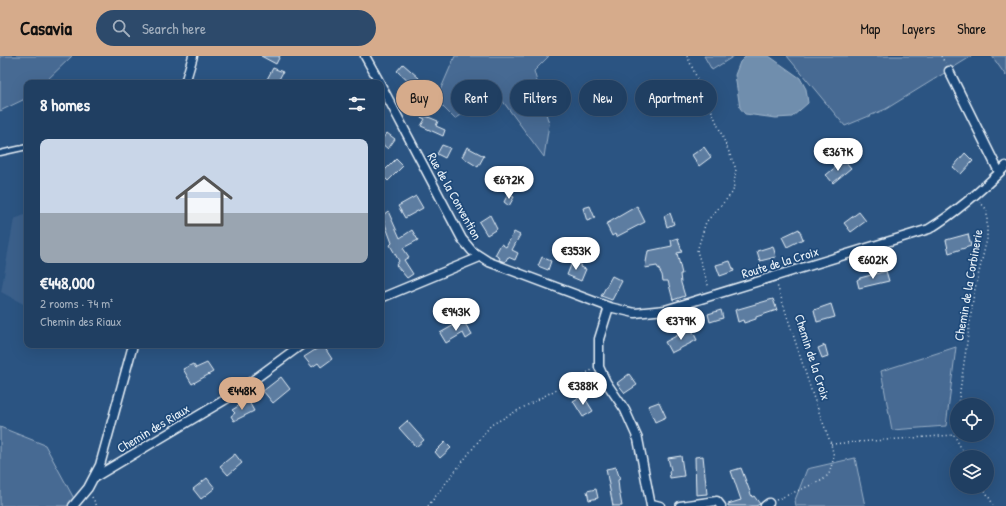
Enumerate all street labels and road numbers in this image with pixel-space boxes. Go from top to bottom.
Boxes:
street label: Rue de la Convention [424,149,486,243]
street label: Chemin de la Corbinerie [949,228,987,342]
street label: Route de la Croix [739,242,821,282]
street label: Chemin de la Croix [791,312,835,402]
street label: Chemin des Riaux [113,399,193,457]

